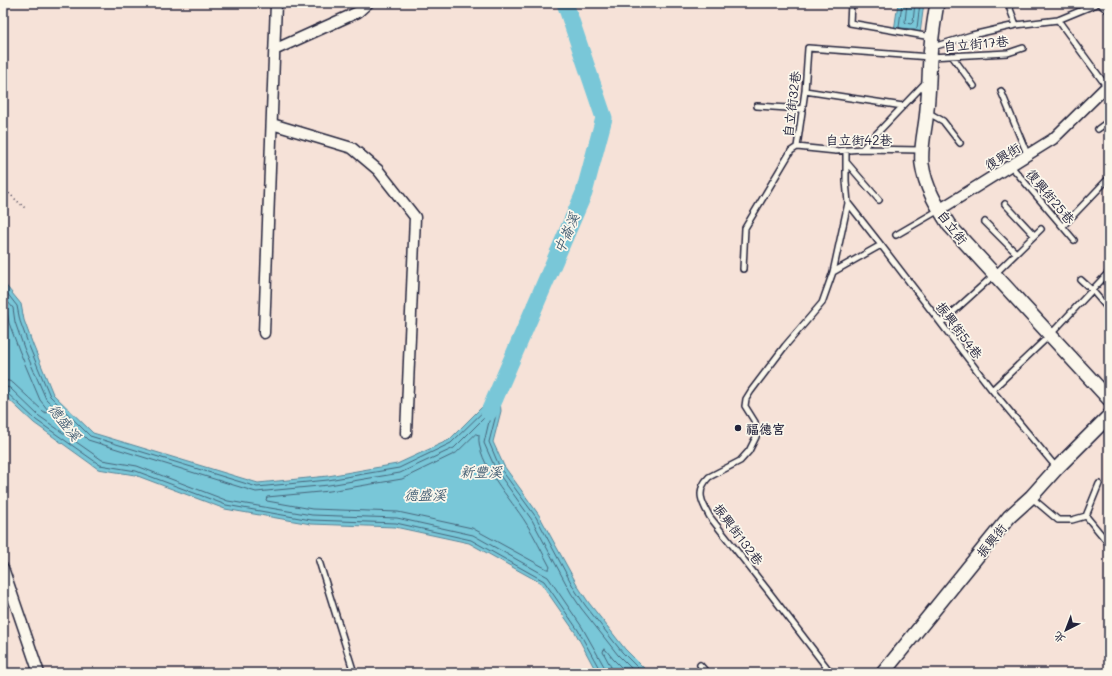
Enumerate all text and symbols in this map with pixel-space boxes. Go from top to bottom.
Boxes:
street label: 自立街17巷 [943,32,1009,54]
street label: 自立街32巷 [778,70,804,138]
street label: 自立街42巷 [826,131,892,148]
street label: 復興街 [981,138,1023,174]
street label: 復興街25巷 [1023,165,1079,227]
street label: 自立街 [934,206,972,248]
water label: 中崙溪 [549,209,584,256]
street label: 振興街54巷 [933,298,987,362]
water label: 德盛溪 [45,400,86,445]
place label: 福德宫 [746,420,785,437]
marker: 福德宫 [733,423,743,433]
water label: 新豐溪 [460,462,503,481]
water label: 德盛溪 [404,485,447,504]
street label: 振興街132巷 [710,500,768,568]
street label: 振興街 [972,519,1010,561]
north arrow [1046,610,1086,650]
text: 北 [1050,629,1068,647]

